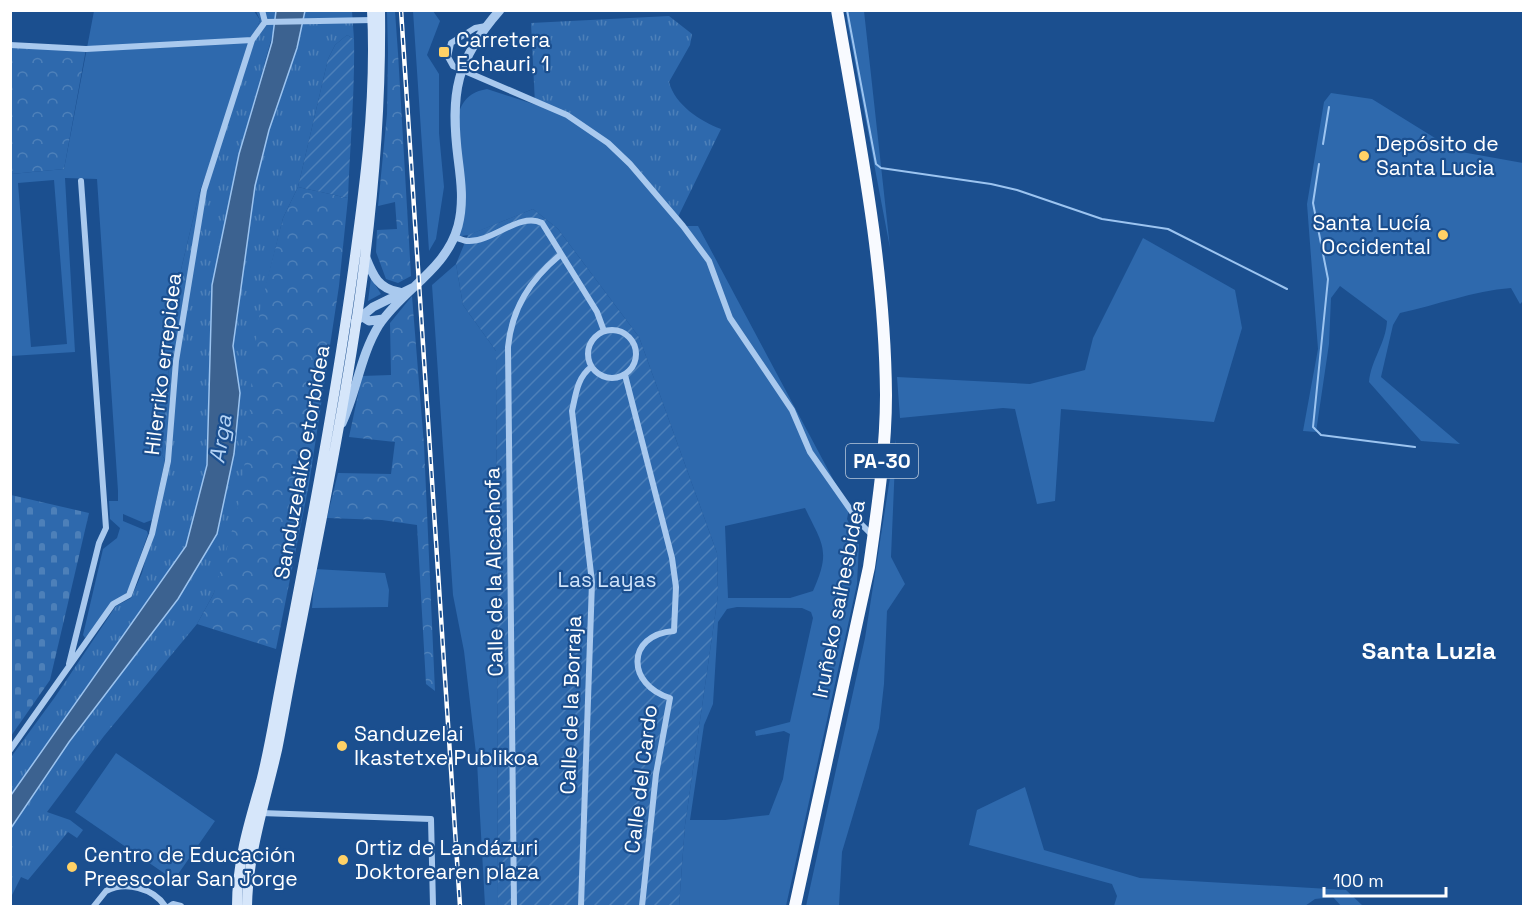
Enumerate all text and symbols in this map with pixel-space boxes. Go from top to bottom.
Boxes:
place label: Carretera Echauri, 1 [456,26,550,77]
marker: Carretera Echauri, 1 [437,45,451,59]
place label: Depósito de Santa Lucia [1376,130,1499,181]
marker: Depósito de Santa Lucia [1357,149,1371,163]
place label: Santa Lucía Occidental [1312,209,1431,260]
marker: Santa Lucía Occidental [1436,228,1450,242]
street label: Hilerriko errepidea [138,271,187,457]
street label: Sanduzelaiko etorbidea [268,343,335,581]
water label: Arga [202,413,238,465]
road number: PA-30 [846,444,918,478]
street label: Calle de la Alcachofa [478,467,509,677]
street label: Iruñeko saihesbidea [806,497,871,700]
park label: Las Layas [557,566,657,593]
street label: Calle de la Borraja [554,615,587,795]
district label: Santa Luzia [1362,635,1496,666]
street label: Calle del Cardo [618,703,663,855]
place label: Sanduzelai Ikastetxe Publikoa [354,720,539,771]
marker: Sanduzelai Ikastetxe Publikoa [335,739,349,753]
place label: Ortiz de Landázuri Doktorearen plaza [355,834,539,885]
place label: Centro de Educación Preescolar San Jorge [84,841,298,892]
marker: Ortiz de Landázuri Doktorearen plaza [336,853,350,867]
marker: Centro de Educación Preescolar San Jorge [65,860,79,874]
scale bar [1324,860,1446,898]
text: 100 m [1333,869,1384,892]

